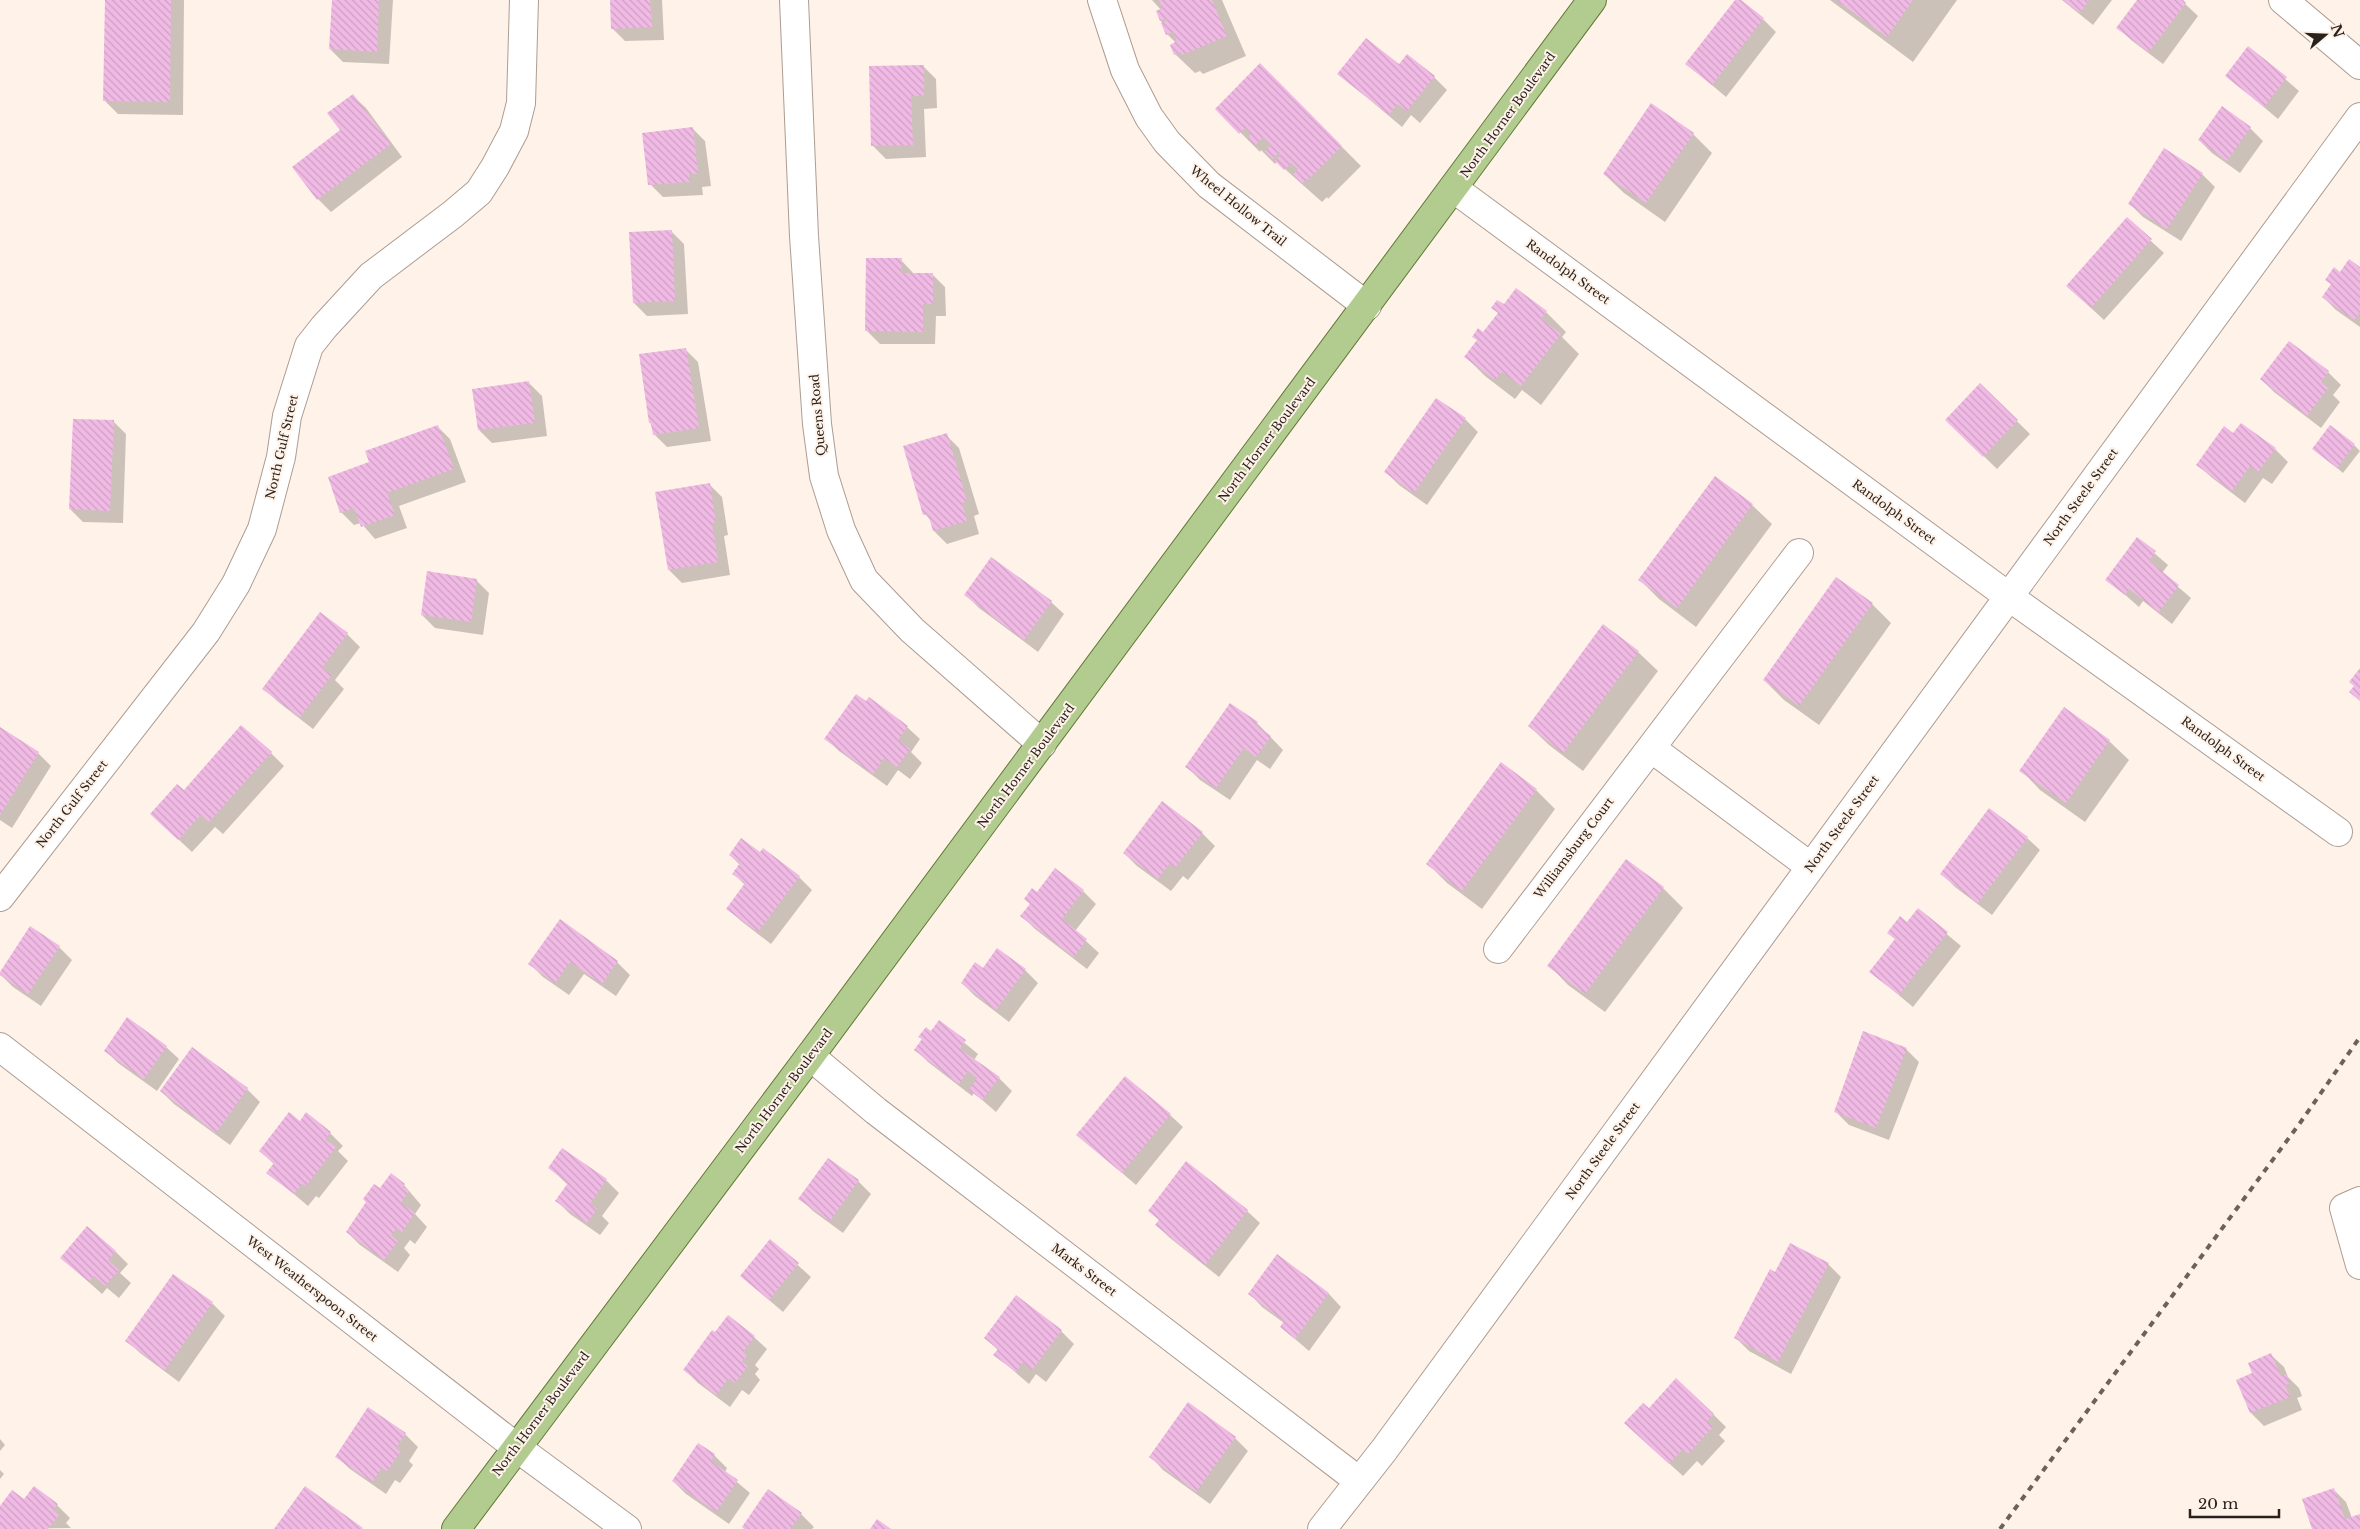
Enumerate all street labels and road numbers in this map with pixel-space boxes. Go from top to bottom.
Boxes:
street label: North Horner Boulevard [1457,49,1558,181]
street label: Wheel Hollow Trail [1186,161,1290,249]
street label: Randolph Street [1523,236,1614,307]
street label: Queens Road [806,373,829,457]
street label: North Horner Boulevard [1215,375,1318,505]
street label: North Gulf Street [262,393,301,501]
street label: North Steele Street [2040,445,2121,548]
street label: Randolph Street [1849,476,1940,547]
street label: North Horner Boulevard [974,701,1077,831]
street label: Randolph Street [2178,713,2269,784]
street label: North Gulf Street [33,757,111,851]
street label: North Steele Street [1801,772,1882,875]
street label: Williamsburg Court [1530,794,1617,902]
street label: North Horner Boulevard [732,1026,835,1156]
street label: North Steele Street [1562,1099,1643,1202]
street label: West Weatherspoon Street [243,1232,381,1345]
street label: Marks Street [1049,1240,1120,1299]
street label: North Horner Boulevard [489,1349,592,1479]

